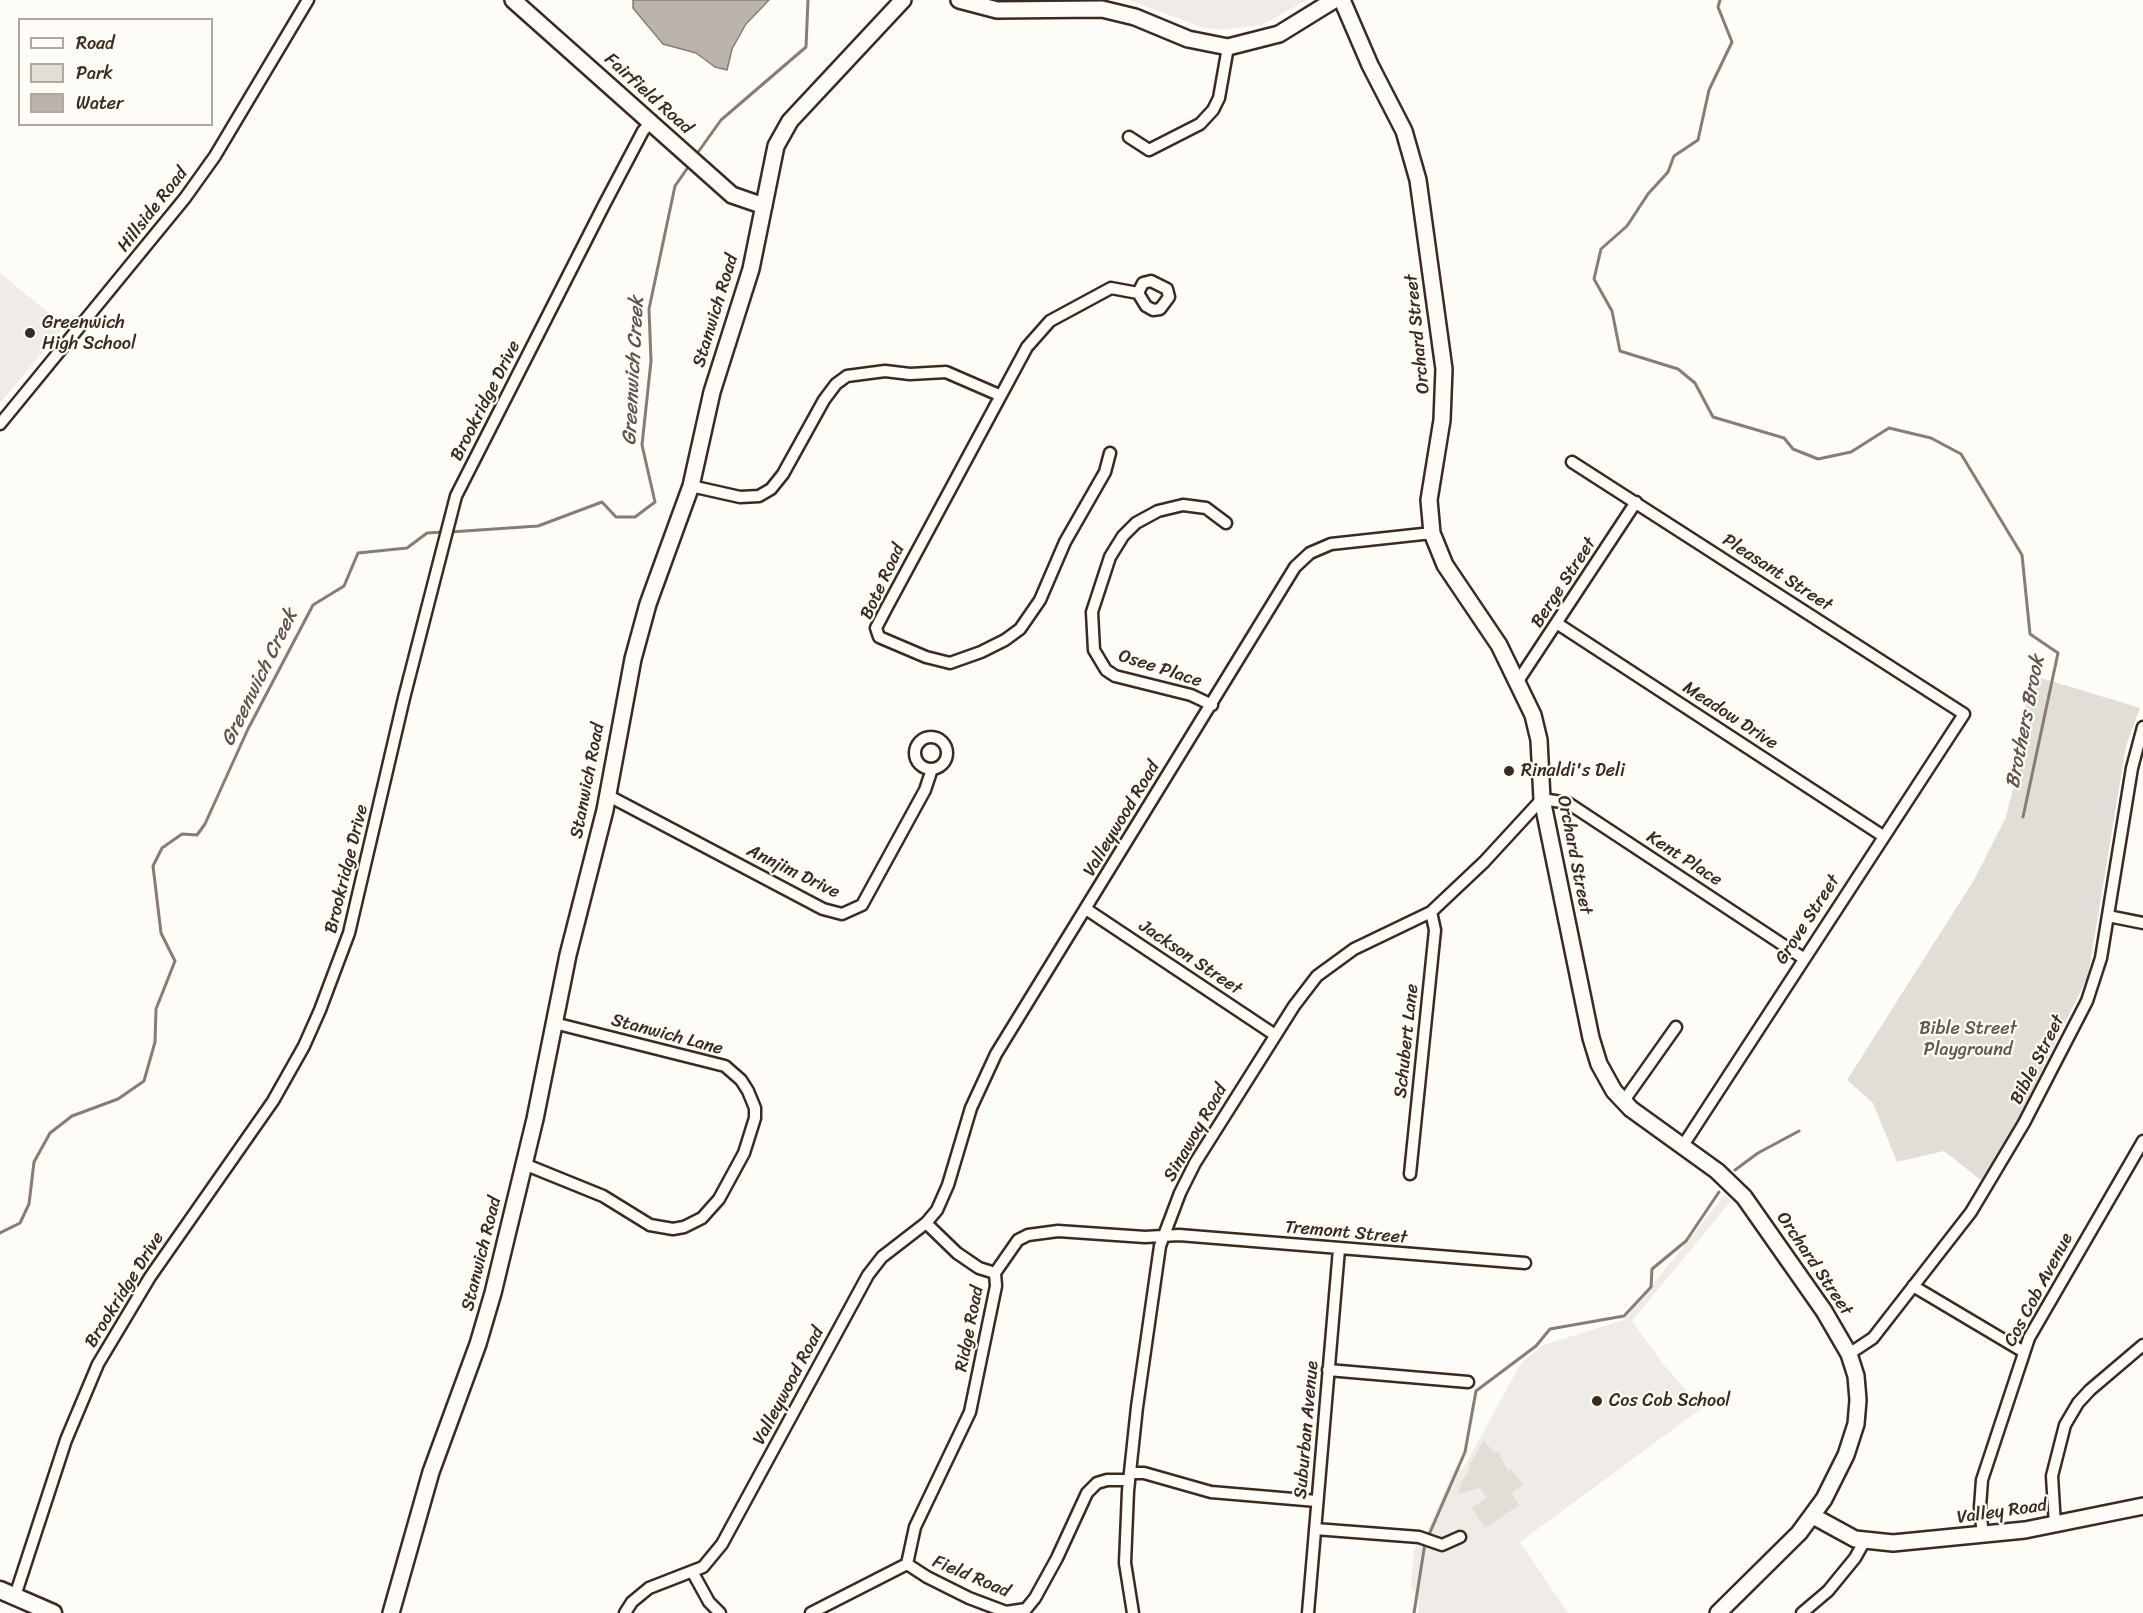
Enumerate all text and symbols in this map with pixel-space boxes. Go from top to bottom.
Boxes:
legend [18,18,213,126]
text: Road [76,27,115,59]
street label: Fairfield Road [599,49,697,139]
text: Park [76,57,113,89]
text: Water [76,87,123,119]
street label: Hillside Road [113,163,193,257]
street label: Stanwich Road [689,252,743,370]
street label: Orchard Street [1401,273,1435,395]
water label: Greenwich Creek [618,296,650,446]
place label: Greenwich High School [42,312,136,354]
marker: Greenwich High School [23,326,37,340]
street label: Brookridge Drive [446,337,526,465]
street label: Pleasant Street [1718,530,1836,616]
street label: Berge Street [1527,534,1601,632]
street label: Bote Road [856,541,910,623]
water label: Greenwich Creek [217,606,303,750]
street label: Osee Place [1116,645,1204,693]
water label: Brothers Brook [2001,654,2051,790]
street label: Meadow Drive [1678,677,1782,755]
street label: Stanwich Road [566,722,610,840]
street label: Valleywood Road [1079,758,1165,880]
place label: Rinaldi's Deli [1521,760,1625,782]
marker: Rinaldi's Deli [1502,764,1516,778]
street label: Orchard Street [1552,794,1596,916]
street label: Brookridge Drive [321,802,373,936]
street label: Kent Place [1642,827,1726,891]
street label: Annjim Drive [743,840,843,904]
street label: Grove Street [1771,871,1845,969]
street label: Jackson Street [1135,916,1245,1000]
street label: Schubert Lane [1390,983,1424,1099]
street label: Stanwich Lane [609,1010,725,1060]
street label: Bible Street [2006,1012,2070,1108]
park label: Bible Street Playground [1919,1018,2017,1060]
street label: Sinawoy Road [1159,1080,1233,1186]
street label: Stanwich Road [457,1195,507,1313]
street label: Orchard Street [1771,1208,1857,1320]
street label: Tremont Street [1284,1217,1408,1249]
street label: Brookridge Drive [81,1228,169,1352]
street label: Cos Cob Avenue [2000,1229,2078,1351]
street label: Ridge Road [951,1284,989,1374]
street label: Valleywood Road [749,1323,829,1449]
street label: Suburban Avenue [1290,1360,1324,1500]
place label: Cos Cob School [1609,1390,1730,1412]
marker: Cos Cob School [1590,1394,1604,1408]
street label: Valley Road [1956,1495,2048,1529]
street label: Field Road [929,1551,1013,1603]

